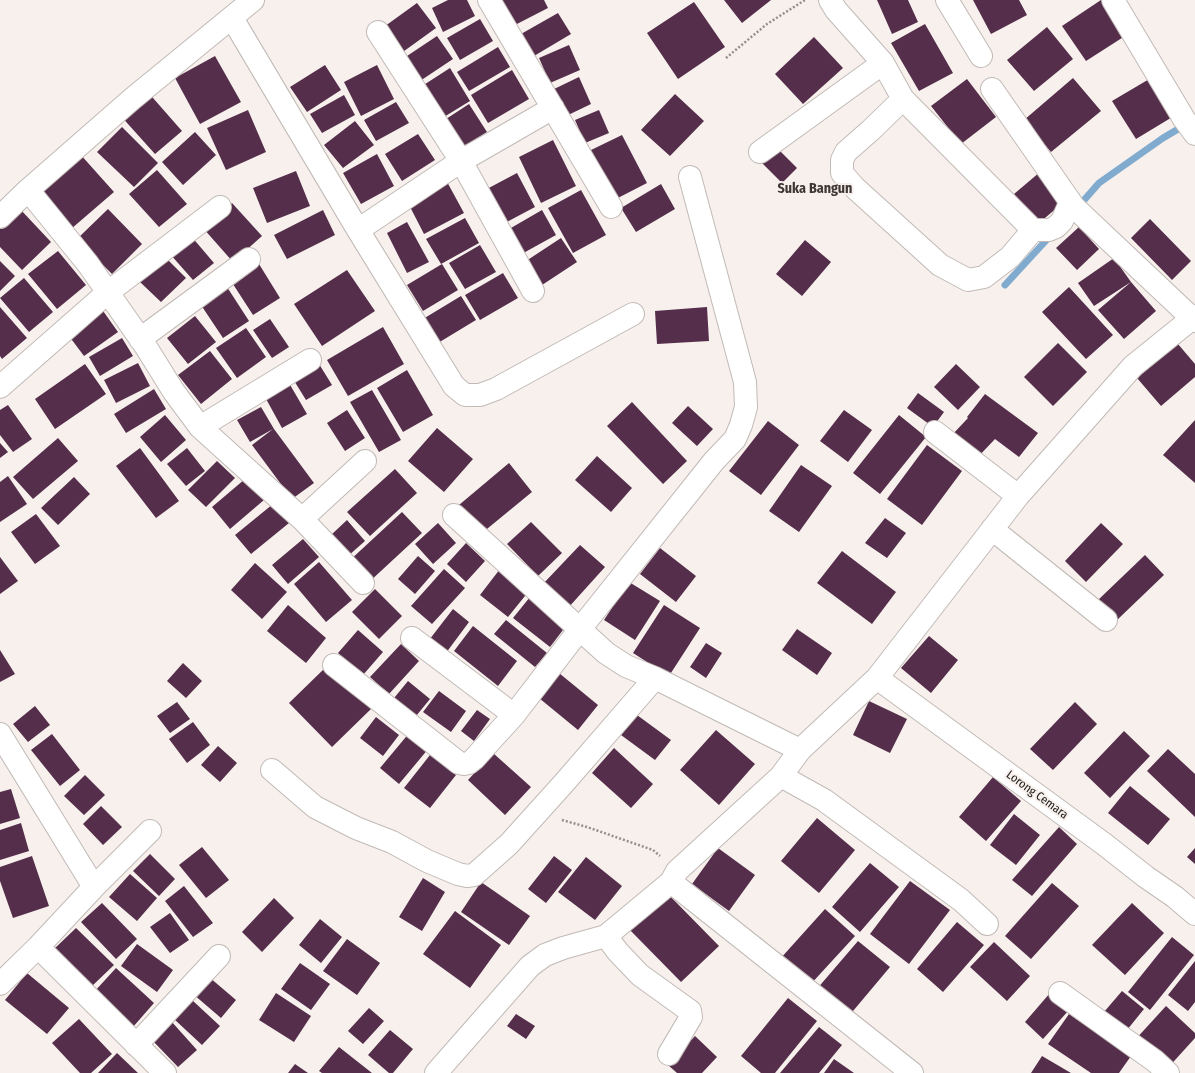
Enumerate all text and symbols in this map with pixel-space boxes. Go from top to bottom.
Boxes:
district label: Suka Bangun [778,181,852,197]
street label: Lorong Cemara [1003,768,1071,822]

